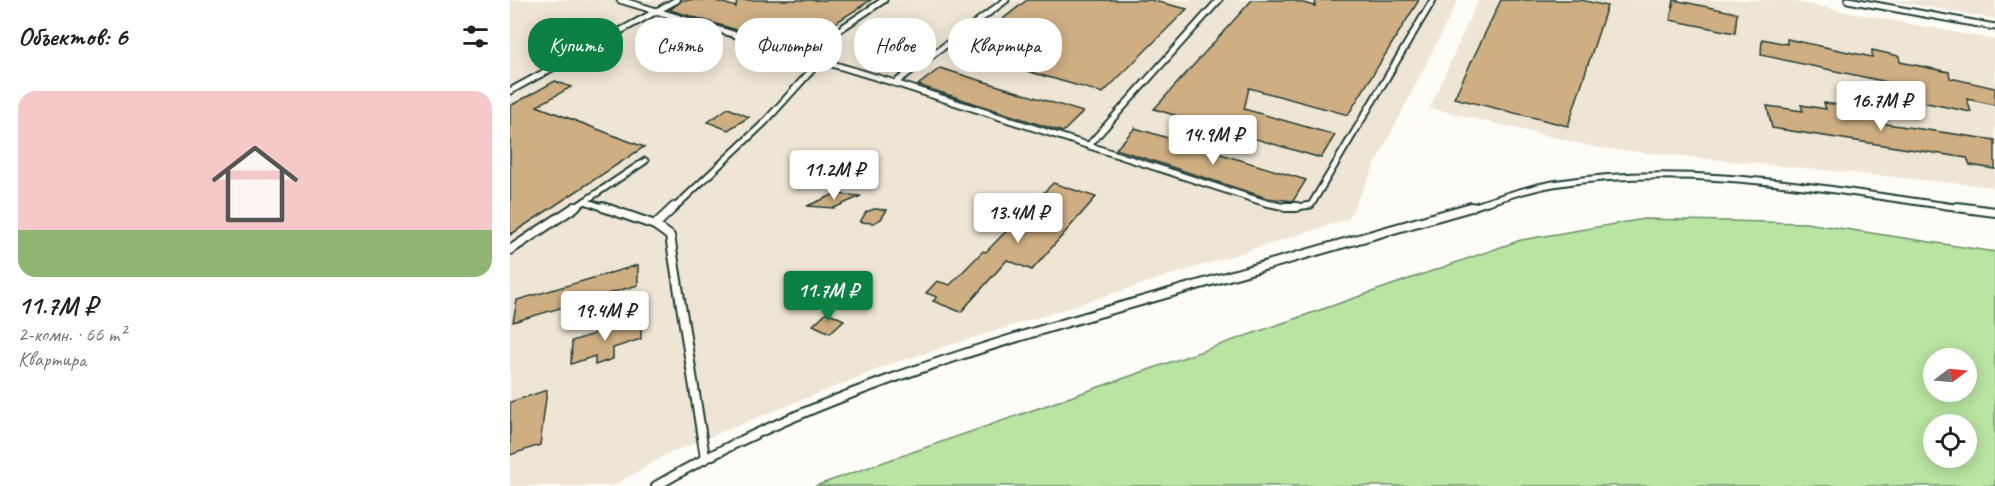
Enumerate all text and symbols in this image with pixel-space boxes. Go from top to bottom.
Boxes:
chip: Купить [528,18,623,72]
chip: Снять [635,18,723,72]
chip: Фильтры [735,18,842,72]
chip: Новое [854,18,936,72]
chip: Квартира [948,18,1062,72]
text: Объектов: 6 [18,20,127,53]
icon: filters [459,20,492,53]
pin: 16.7M ₽ [1826,81,1936,132]
text: 16.7M ₽ [1850,88,1912,113]
pin: 14.9M ₽ [1158,115,1268,166]
text: 14.9M ₽ [1183,122,1243,147]
icon: home [201,130,309,238]
pin: 11.2M ₽ [779,150,889,201]
text: 11.2M ₽ [804,157,864,182]
pin: 13.4M ₽ [963,193,1073,244]
text: 13.4M ₽ [988,200,1048,225]
pin: 11.7M ₽ [773,271,883,322]
text: 11.7M ₽ [798,278,858,303]
text: 11.7M ₽ [18,289,97,322]
pin: 19.4M ₽ [550,291,660,342]
text: 19.4M ₽ [575,298,635,323]
text: 2-комн. · 66 m² [18,322,126,347]
text: Квартира [18,347,86,372]
north arrow [1923,348,1977,402]
map controls [1923,348,1977,468]
button: locate [1923,414,1977,468]

